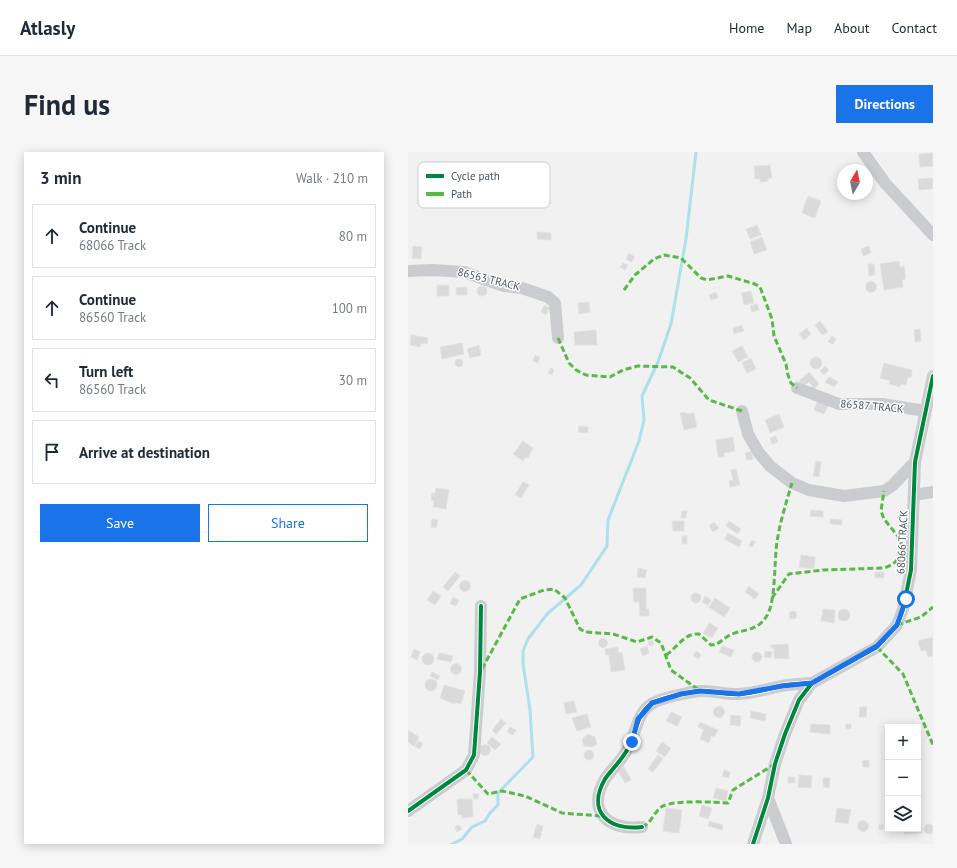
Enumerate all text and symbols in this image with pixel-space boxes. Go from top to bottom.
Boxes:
text: Atlasly [20,16,75,40]
text: Home [729,19,764,37]
text: Map [786,19,812,37]
text: About [834,19,870,37]
text: Contact [892,19,937,37]
button: Directions [836,85,933,123]
text: Find us [24,86,110,123]
legend [418,162,550,208]
north arrow [837,164,873,200]
text: 3 min [40,167,81,189]
text: Cycle path [451,169,500,183]
text: Walk · 210 m [296,170,368,187]
text: Path [451,187,472,201]
text: Continue [79,218,136,237]
icon: ahead [41,225,63,247]
text: 80 m [339,228,367,245]
text: 68066 Track [79,237,146,254]
street label: 86563 TRACK [456,264,522,294]
text: Continue [79,290,136,309]
icon: ahead [41,297,63,319]
text: 100 m [332,300,367,317]
text: 86560 Track [79,309,146,326]
text: Turn left [79,362,133,381]
icon: left [41,369,63,391]
text: 30 m [339,372,367,389]
text: 86560 Track [79,381,146,398]
street label: 86587 TRACK [840,396,905,416]
icon: arrive [41,441,63,463]
text: Arrive at destination [79,443,210,462]
button: Save [40,504,200,542]
button: Share [208,504,368,542]
street label: 68066 TRACK [893,509,911,574]
route start [897,590,915,608]
map controls [885,724,921,832]
button: + [885,724,921,760]
route end [623,733,641,751]
button: − [885,760,921,796]
button: layers [885,796,921,832]

